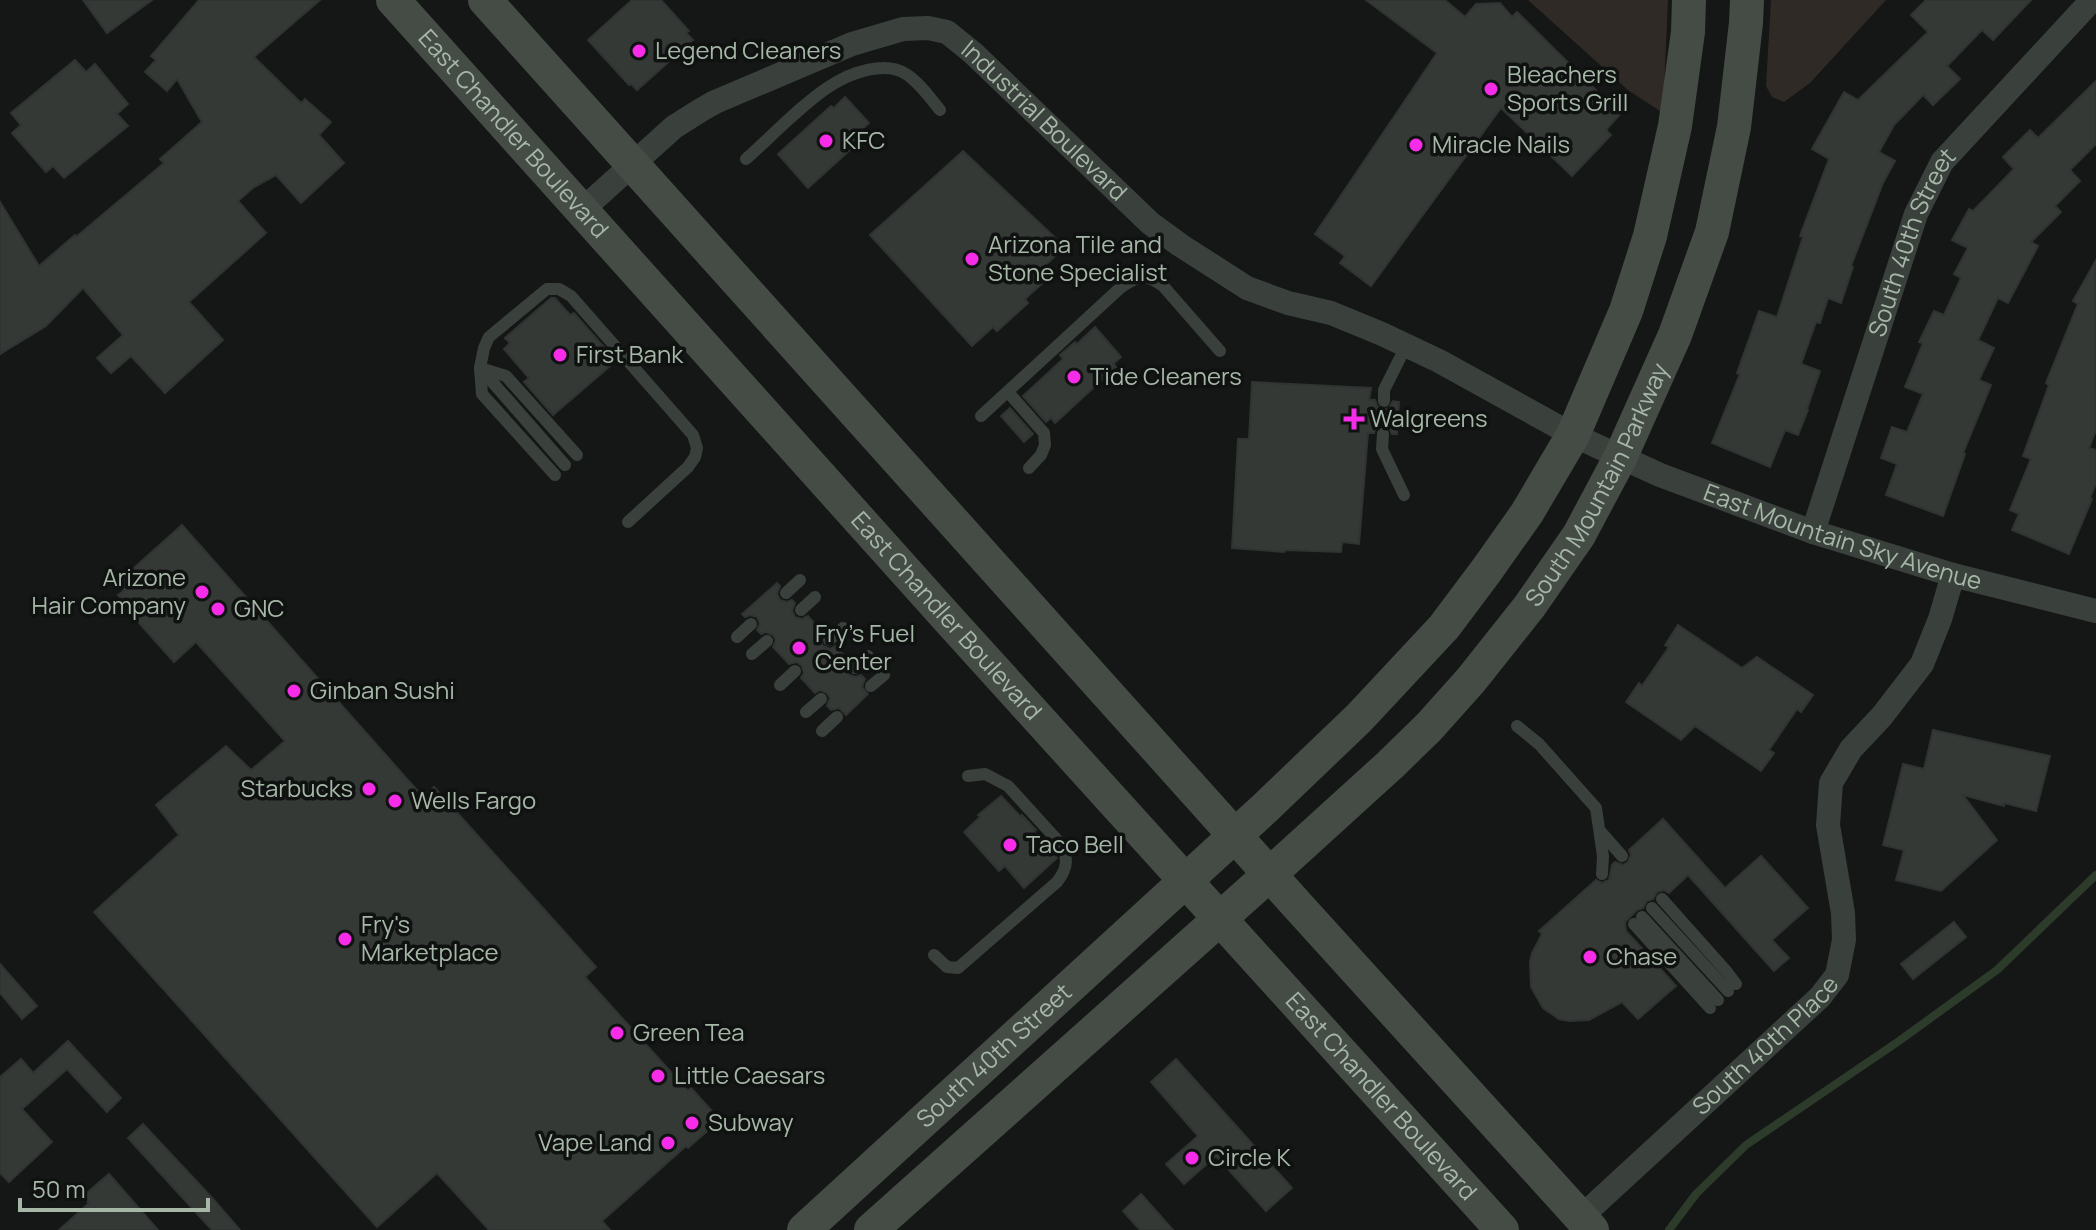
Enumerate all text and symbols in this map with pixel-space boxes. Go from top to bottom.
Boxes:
street label: East Chandler Boulevard [412,21,617,245]
street label: Industrial Boulevard [955,32,1135,208]
place label: Legend Cleaners [655,33,841,66]
marker: Legend Cleaners [630,42,648,60]
place label: Bleachers Sports Grill [1507,57,1628,118]
marker: Bleachers Sports Grill [1482,80,1500,98]
place label: KFC [842,123,886,156]
place label: Miracle Nails [1432,127,1570,160]
marker: KFC [817,132,835,150]
marker: Miracle Nails [1407,136,1425,154]
street label: South 40th Street [1859,140,1962,341]
place label: Arizona Tile and Stone Specialist [988,227,1167,288]
marker: Arizona Tile and Stone Specialist [963,250,981,268]
place label: First Bank [576,337,684,370]
marker: First Bank [551,346,569,364]
street label: South Mountain Parkway [1516,357,1676,612]
place label: Tide Cleaners [1090,359,1242,392]
marker: Tide Cleaners [1065,368,1083,386]
place label: Walgreens [1370,401,1487,434]
marker: Walgreens [1345,410,1363,428]
street label: East Mountain Sky Avenue [1699,475,1985,597]
street label: East Chandler Boulevard [845,504,1050,727]
place label: Arizone Hair Company [31,560,186,621]
marker: Arizone Hair Company [193,583,211,601]
place label: GNC [234,591,285,624]
marker: GNC [209,600,227,618]
place label: Fry's Fuel Center [815,616,915,677]
marker: Fry's Fuel Center [790,639,808,657]
place label: Ginban Sushi [310,673,455,706]
marker: Ginban Sushi [285,682,303,700]
place label: Starbucks [241,771,353,804]
marker: Starbucks [360,780,378,798]
place label: Wells Fargo [411,783,536,816]
marker: Wells Fargo [386,792,404,810]
place label: Taco Bell [1026,827,1124,860]
marker: Taco Bell [1001,836,1019,854]
place label: Fry's Marketplace [361,907,499,968]
marker: Fry's Marketplace [336,930,354,948]
place label: Chase [1606,939,1677,972]
marker: Chase [1581,948,1599,966]
street label: South 40th Place [1684,969,1845,1122]
street label: South 40th Street [908,975,1078,1134]
street label: East Chandler Boulevard [1279,984,1485,1207]
place label: Green Tea [633,1015,745,1048]
marker: Green Tea [608,1024,626,1042]
place label: Little Caesars [674,1058,825,1091]
marker: Little Caesars [649,1067,667,1085]
place label: Subway [708,1105,794,1138]
marker: Subway [683,1114,701,1132]
place label: Vape Land [538,1125,652,1158]
marker: Vape Land [659,1134,677,1152]
place label: Circle K [1208,1140,1292,1173]
marker: Circle K [1183,1149,1201,1167]
scale bar [20,1162,208,1212]
text: 50 m [32,1172,86,1205]

